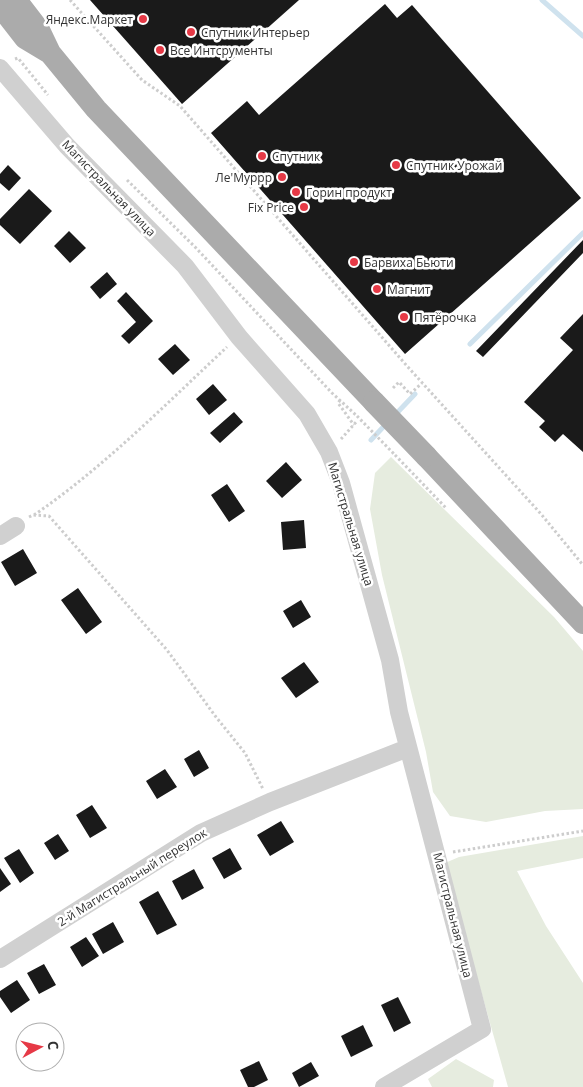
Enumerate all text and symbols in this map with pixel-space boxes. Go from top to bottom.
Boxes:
place label: Яндекс.Маркет [46,11,133,28]
marker: Яндекс.Маркет [137,13,149,25]
place label: Спутник Интерьер [201,24,310,41]
marker: Спутник Интерьер [185,26,197,38]
place label: Все Интсрументы [170,42,273,59]
marker: Все Интсрументы [154,44,166,56]
street label: Магистральная улица [58,136,160,240]
place label: Спутник [272,148,321,165]
marker: Спутник [256,150,268,162]
place label: Спутник Урожай [406,157,502,174]
marker: Спутник Урожай [390,159,402,171]
place label: Ле'Муррр [215,169,272,186]
marker: Ле'Муррр [276,171,288,183]
place label: Горин продукт [306,184,392,201]
marker: Горин продукт [290,186,302,198]
place label: Fix Price [248,199,294,216]
marker: Fix Price [298,201,310,213]
place label: Барвиха Бьюти [364,254,454,271]
marker: Барвиха Бьюти [348,256,360,268]
place label: Магнит [387,281,431,298]
marker: Магнит [371,283,383,295]
place label: Пятёрочка [414,309,476,326]
marker: Пятёрочка [398,311,410,323]
street label: Магистральная улица [324,460,378,588]
street label: 2-й Магистральный переулок [54,823,211,930]
street label: Магистральная улица [429,851,477,979]
north arrow [15,1022,65,1072]
text: С [43,1040,63,1051]

